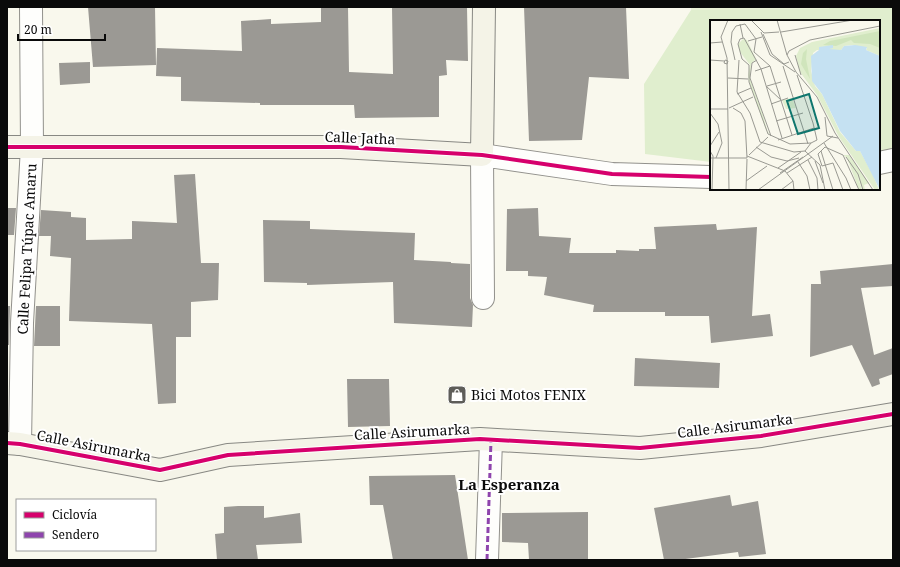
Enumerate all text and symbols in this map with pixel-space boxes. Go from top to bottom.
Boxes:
scale bar [18,16,105,42]
inset map [710,20,880,190]
text: 20 m [24,21,52,38]
street label: Calle Jatha [324,127,396,148]
street label: Calle Felipa Túpac Amaru [13,163,40,335]
shop icon: Bici Motos FENIX [446,384,468,406]
place label: Bici Motos FENIX [471,385,587,404]
street label: Calle Asirumarka [676,409,794,442]
street label: Calle Asirumarka [353,419,471,444]
street label: Calle Asirumarka [35,425,153,466]
district label: La Esperanza [458,474,560,494]
legend [16,499,156,551]
text: Ciclovía [52,506,98,523]
text: Sendero [52,526,99,543]

